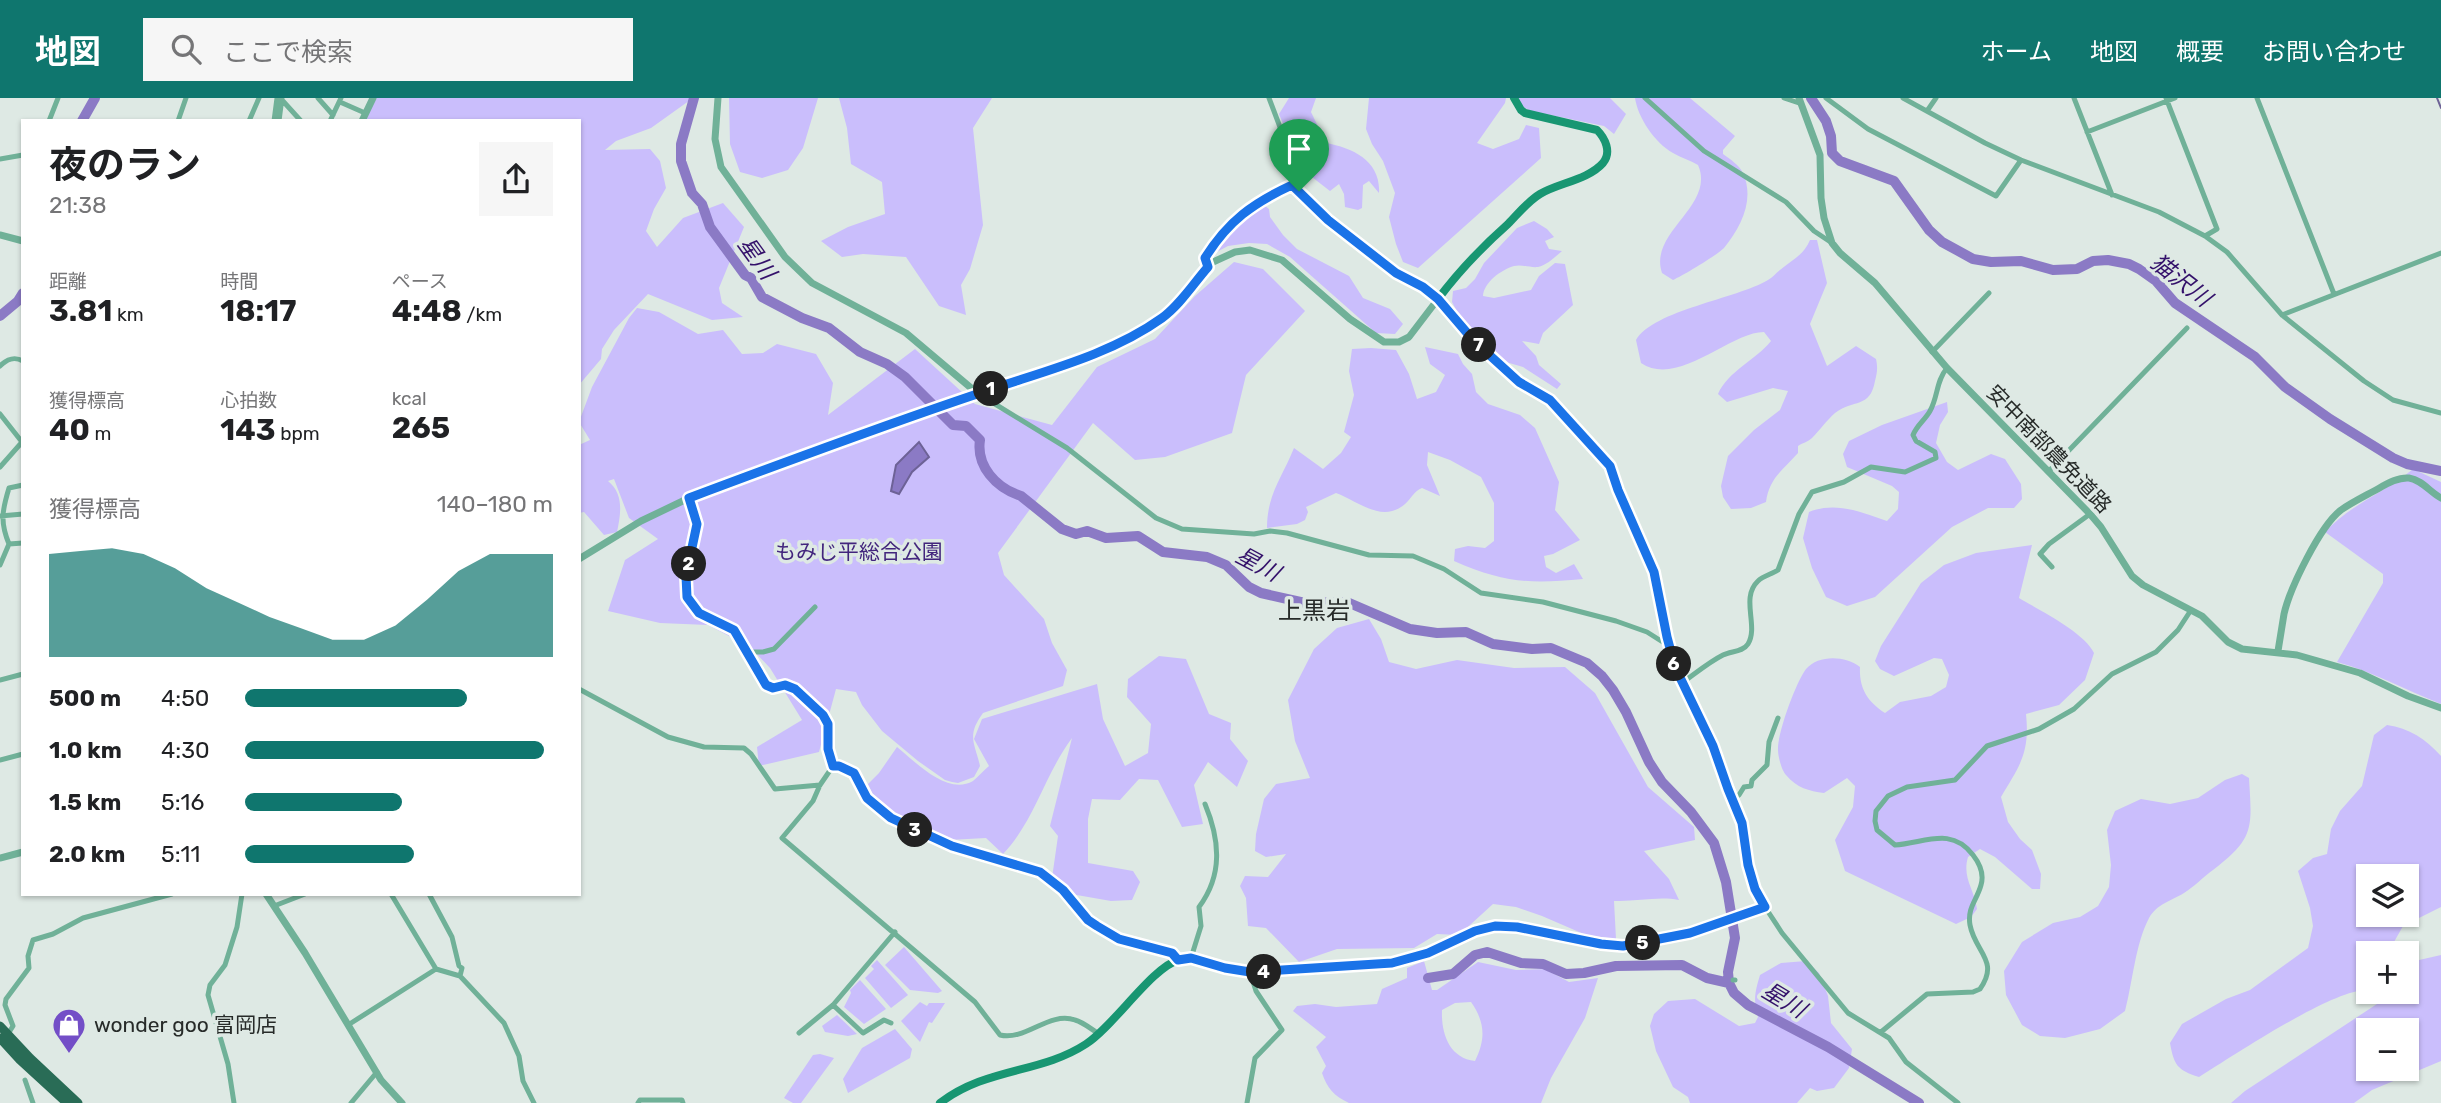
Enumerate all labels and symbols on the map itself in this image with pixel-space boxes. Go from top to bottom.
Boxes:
pin [1269,119,1329,191]
water label: 星川 [732,231,784,287]
water label: 猫沢川 [2145,248,2219,314]
pin: 7 [1462,328,1496,362]
pin: 1 [974,372,1009,406]
street label: 安中南部農免道路 [1982,380,2117,518]
park label: もみじ平総合公園 [775,539,943,564]
water label: 星川 [1231,541,1288,589]
pin: 2 [672,546,706,582]
district label: 上黒岩 [1278,597,1350,625]
pin: 6 [1656,646,1692,682]
pin: 3 [898,812,932,848]
pin: 5 [1626,926,1660,960]
pin: 4 [1246,954,1282,990]
water label: 星川 [1757,976,1813,1025]
shop icon: wonder goo 富岡店 [50,1006,88,1055]
place label: wonder goo 富岡店 [94,1012,277,1037]

